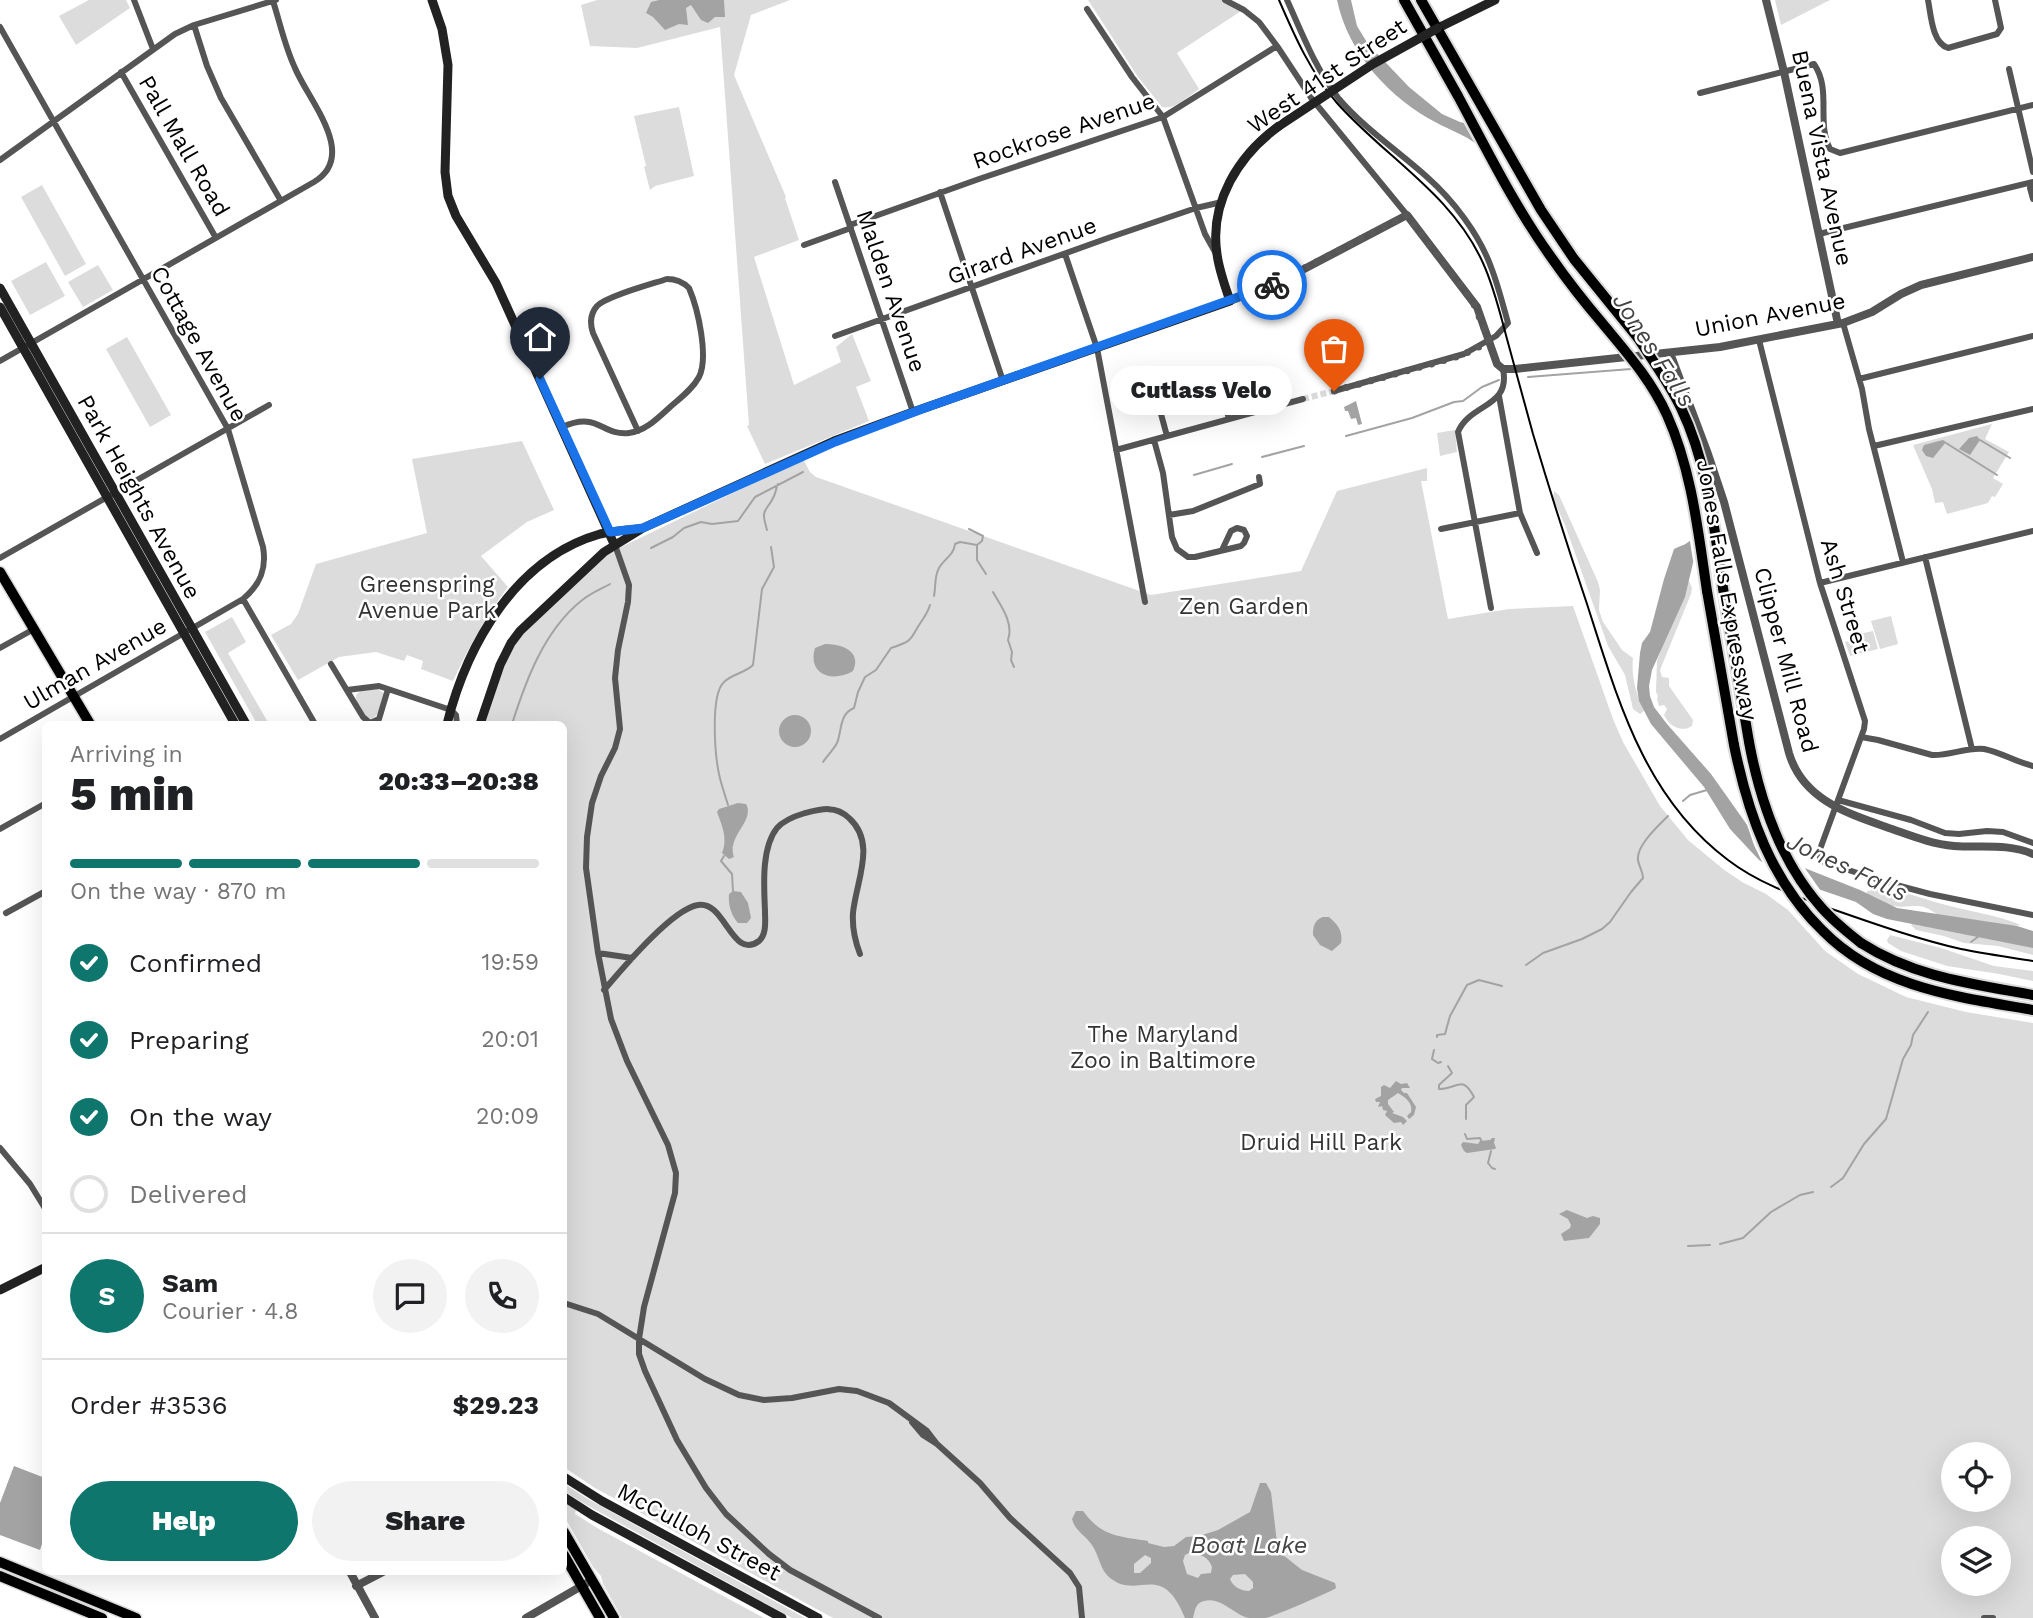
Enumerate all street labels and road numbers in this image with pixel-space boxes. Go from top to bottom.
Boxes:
street label: West 41st Street [1242,13,1412,139]
street label: Buena Vista Avenue [1786,48,1858,268]
street label: Pall Mall Road [133,71,235,221]
street label: Rockrose Avenue [969,87,1159,175]
street label: Malden Avenue [851,206,931,376]
street label: Girard Avenue [944,212,1100,290]
street label: Cottage Avenue [145,261,253,427]
street label: Union Avenue [1692,287,1848,343]
street label: Park Heights Avenue [72,390,206,604]
street label: Jones Falls Expressway [1691,457,1763,723]
street label: Ash Street [1815,535,1875,657]
street label: Clipper Mill Road [1748,564,1824,756]
street label: Ulman Avenue [19,612,171,716]
street label: McCulloh Street [613,1478,786,1587]

